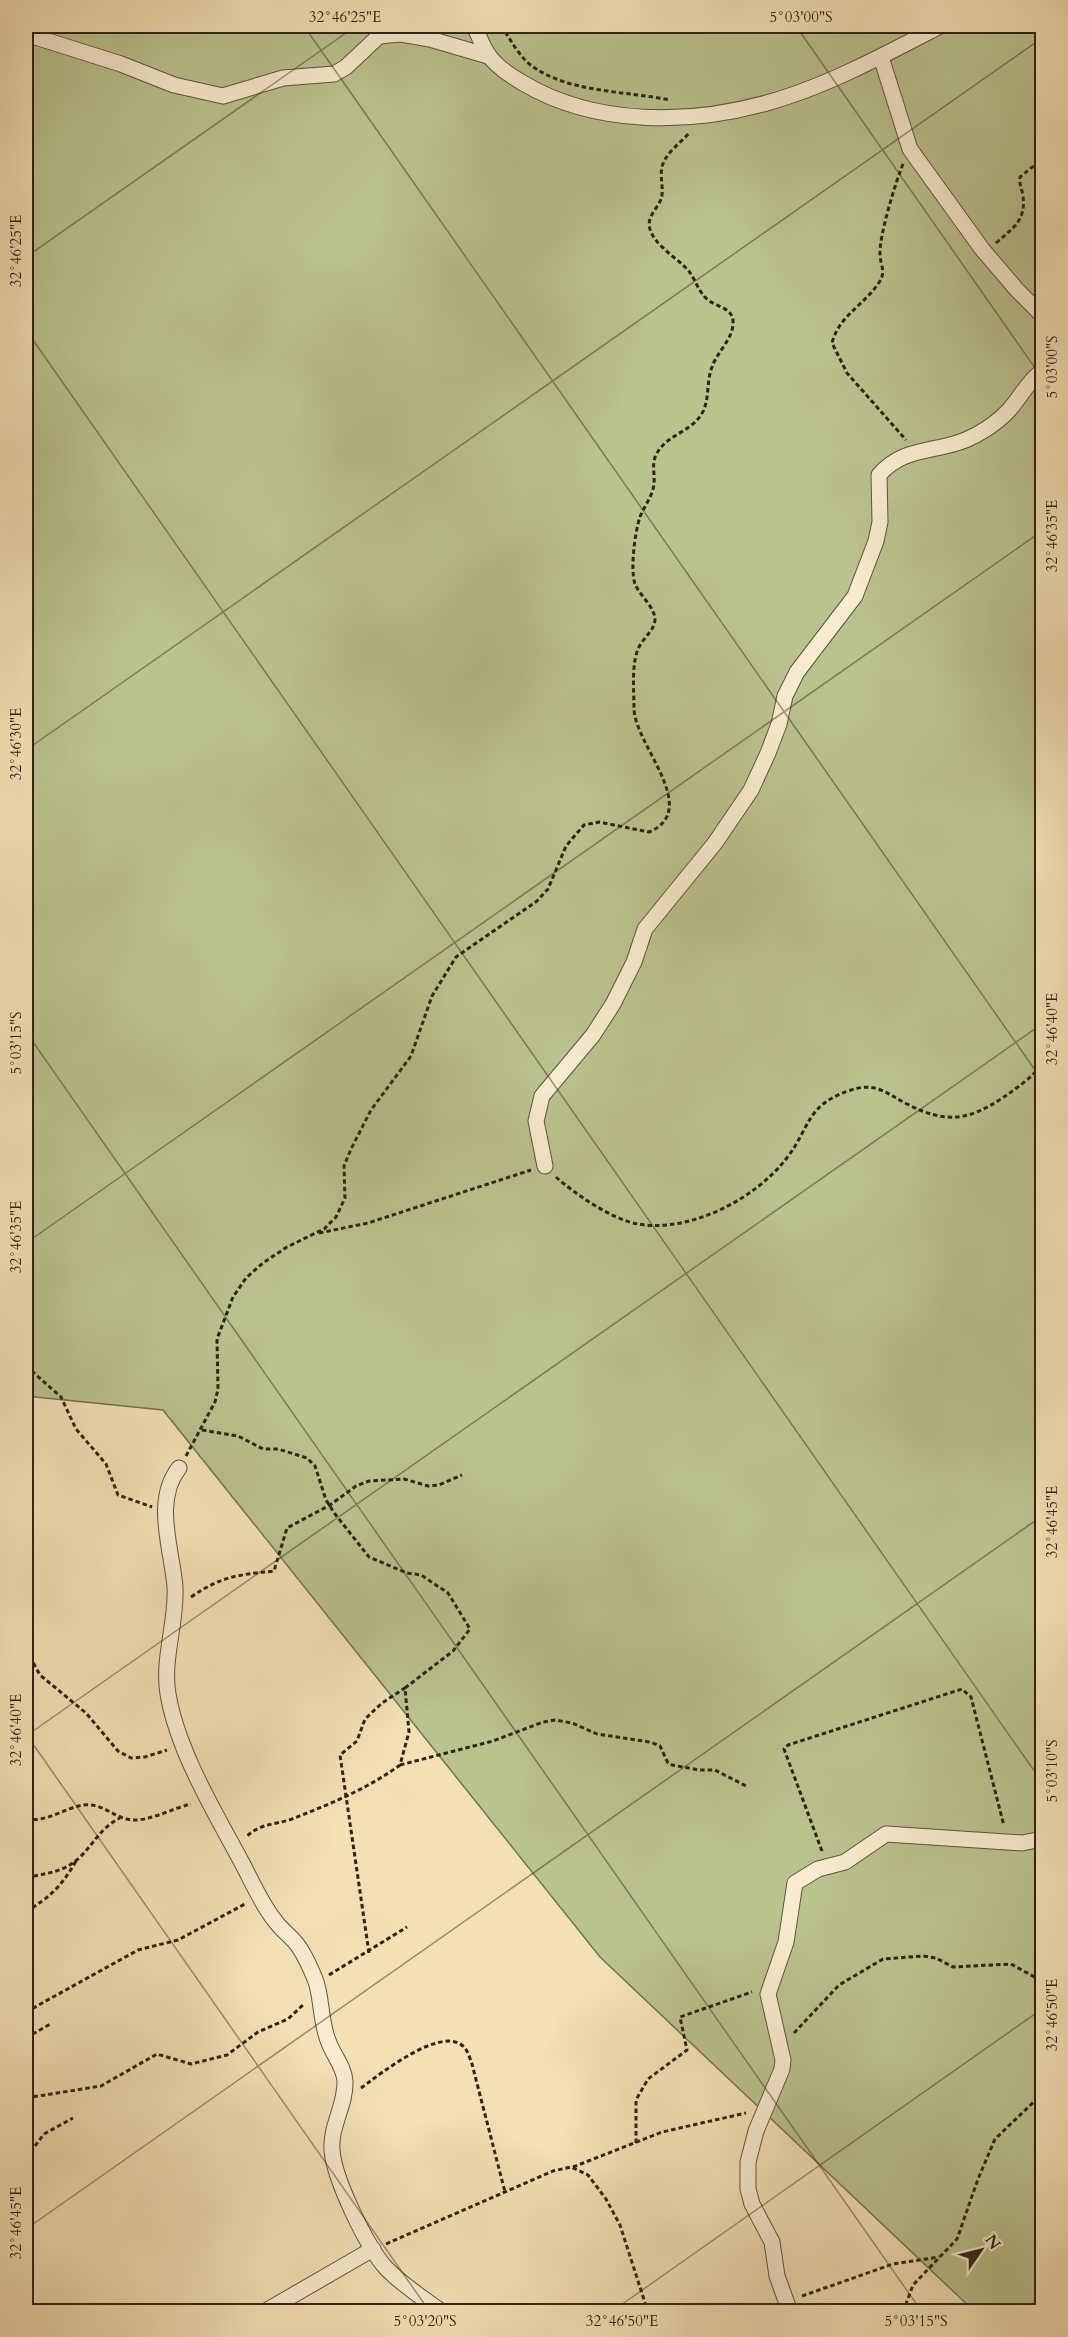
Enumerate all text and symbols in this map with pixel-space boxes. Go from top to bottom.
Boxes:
text: 32°46'25"E [309,7,381,27]
text: 5°03'00"S [769,7,833,27]
text: 32°46'25"E [6,215,26,287]
text: 5°03'00"S [1042,335,1062,399]
text: 32°46'35"E [1042,500,1062,572]
text: 32°46'30"E [6,708,26,780]
text: 32°46'40"E [1042,993,1062,1065]
text: 5°03'15"S [6,1011,26,1075]
text: 32°46'35"E [6,1201,26,1273]
text: 32°46'45"E [1042,1486,1062,1558]
text: 32°46'40"E [6,1694,26,1766]
text: 5°03'10"S [1042,1739,1062,1803]
text: 32°46'50"E [1042,1979,1062,2051]
text: 32°46'45"E [6,2187,26,2259]
north arrow [951,2220,1011,2280]
text: N [979,2230,1006,2254]
text: 5°03'20"S [393,2311,457,2331]
text: 32°46'50"E [586,2311,658,2331]
text: 5°03'15"S [884,2311,948,2331]

